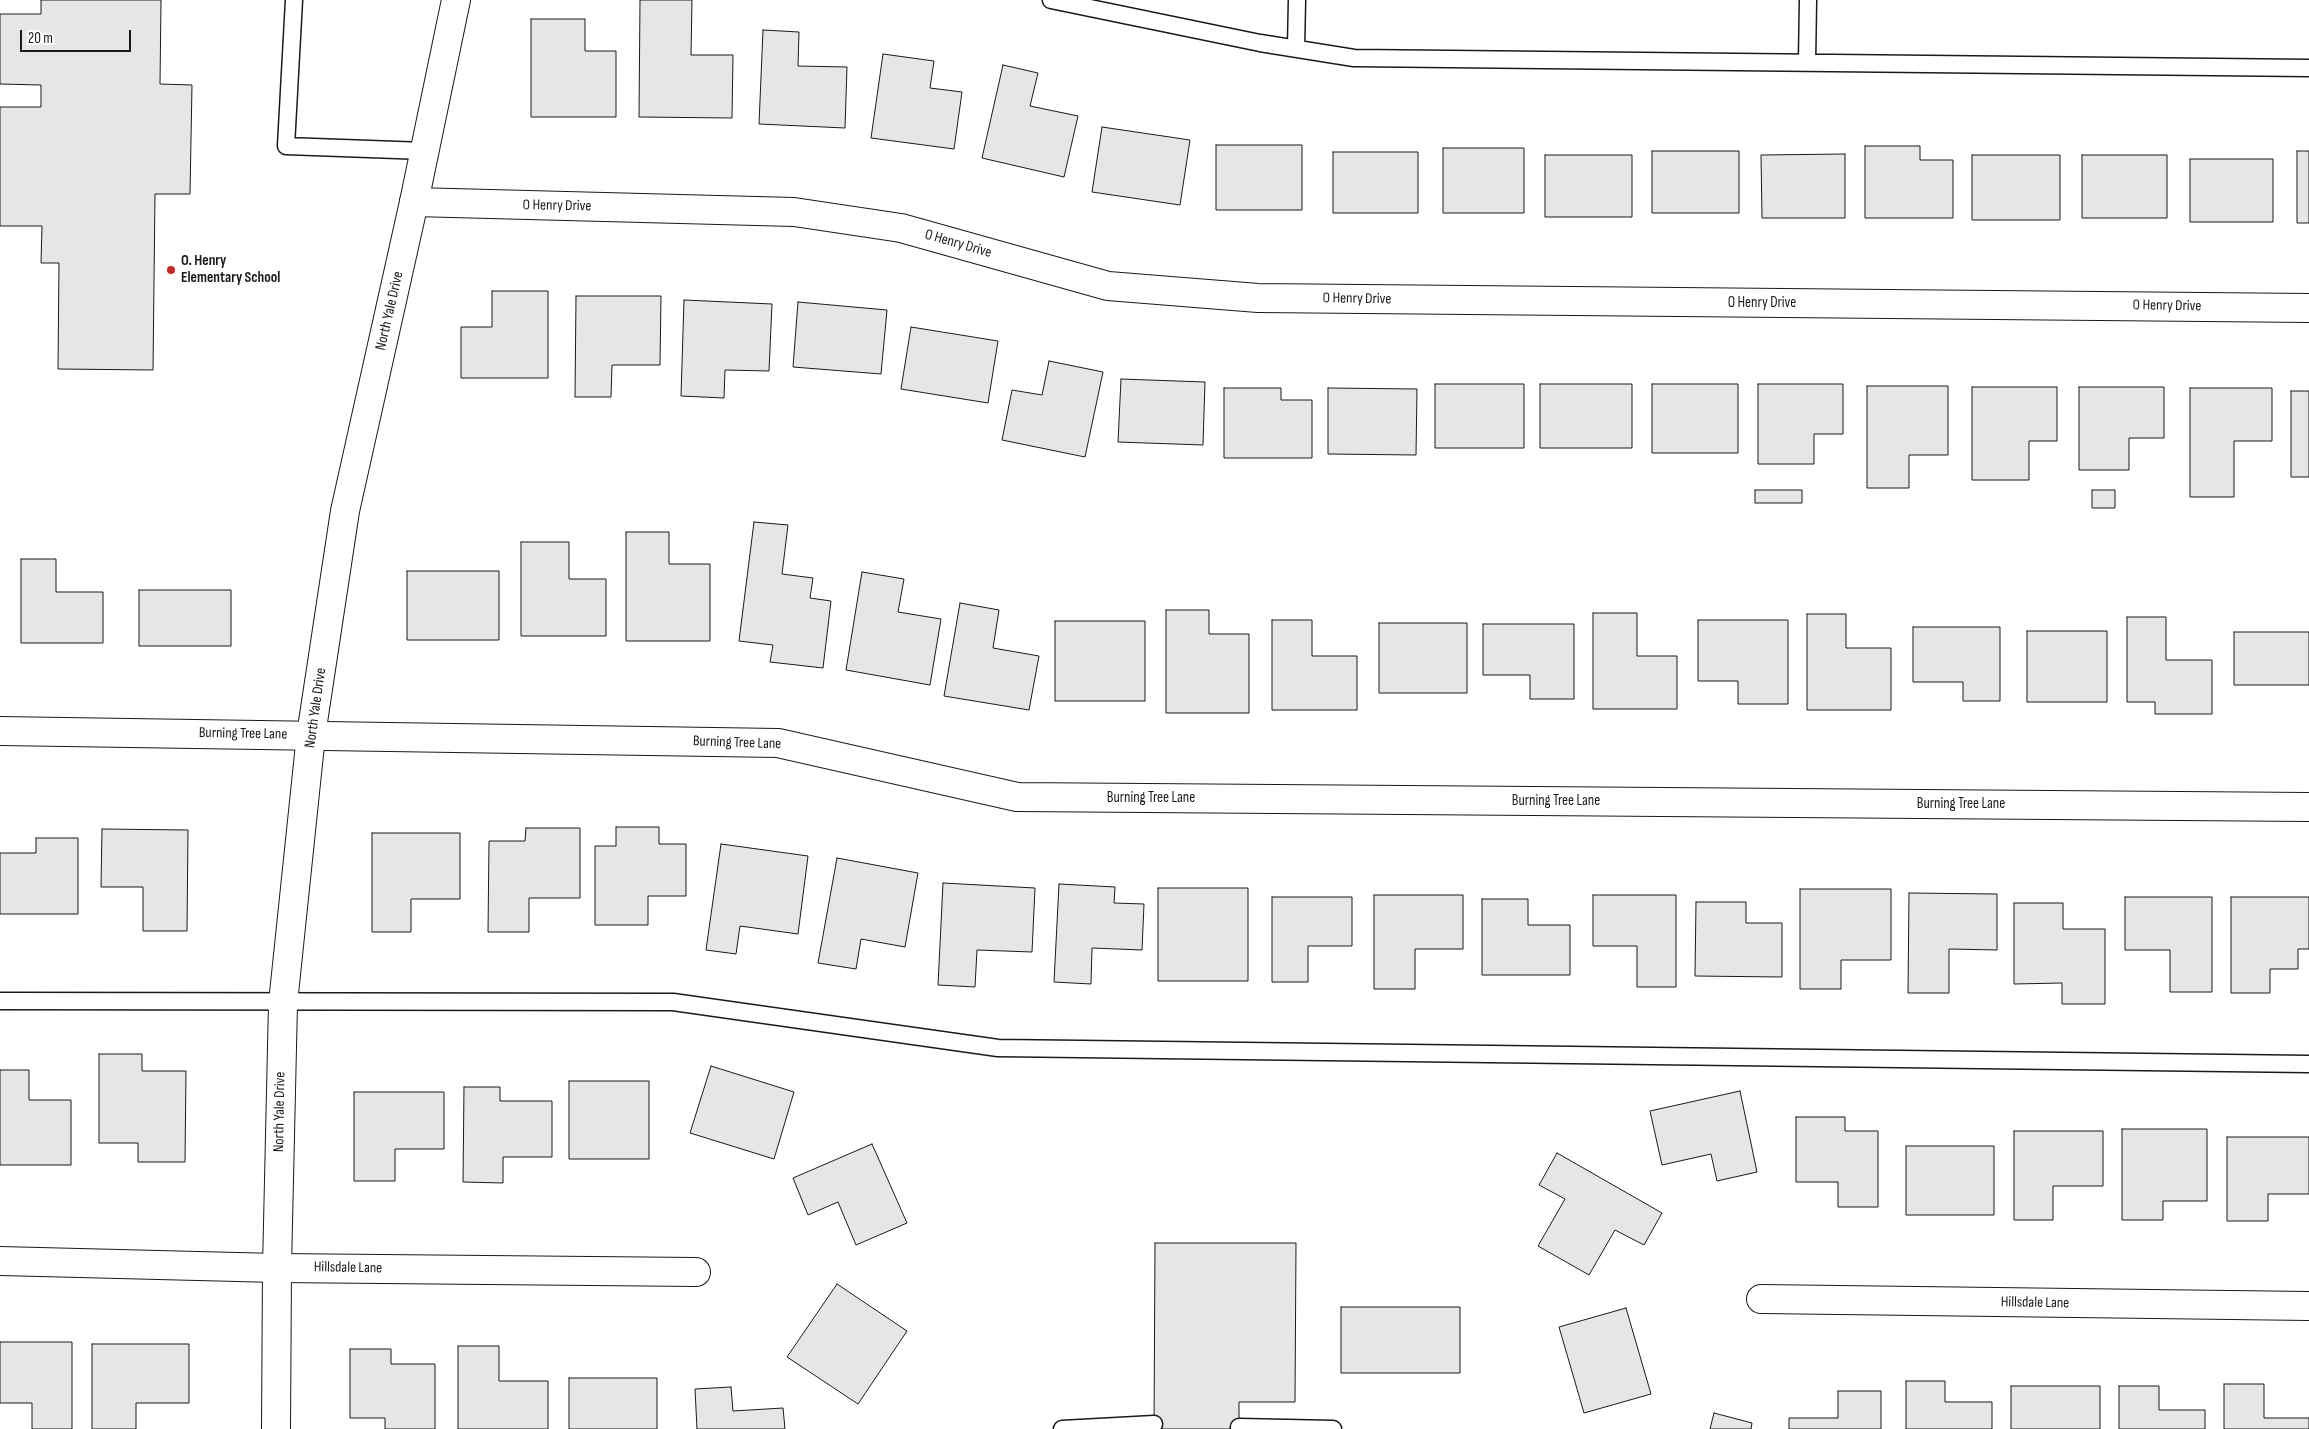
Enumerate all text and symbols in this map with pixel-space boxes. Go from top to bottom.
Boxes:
scale bar [22,20,134,52]
text: 20 m [28,29,53,48]
street label: O Henry Drive [523,196,591,216]
street label: O Henry Drive [923,226,993,262]
place label: O. Henry Elementary School [181,252,280,287]
marker: O. Henry Elementary School [165,264,177,276]
street label: North Yale Drive [372,270,408,352]
street label: O Henry Drive [1323,289,1391,309]
street label: O Henry Drive [1728,294,1796,312]
street label: O Henry Drive [2133,296,2201,316]
street label: North Yale Drive [301,667,331,749]
street label: Burning Tree Lane [199,724,287,744]
street label: Burning Tree Lane [692,732,782,754]
street label: Burning Tree Lane [1107,789,1195,807]
street label: Burning Tree Lane [1512,792,1600,810]
street label: Burning Tree Lane [1917,795,2005,813]
street label: North Yale Drive [270,1072,290,1152]
street label: Hillsdale Lane [314,1258,382,1278]
street label: Hillsdale Lane [2001,1293,2069,1313]

